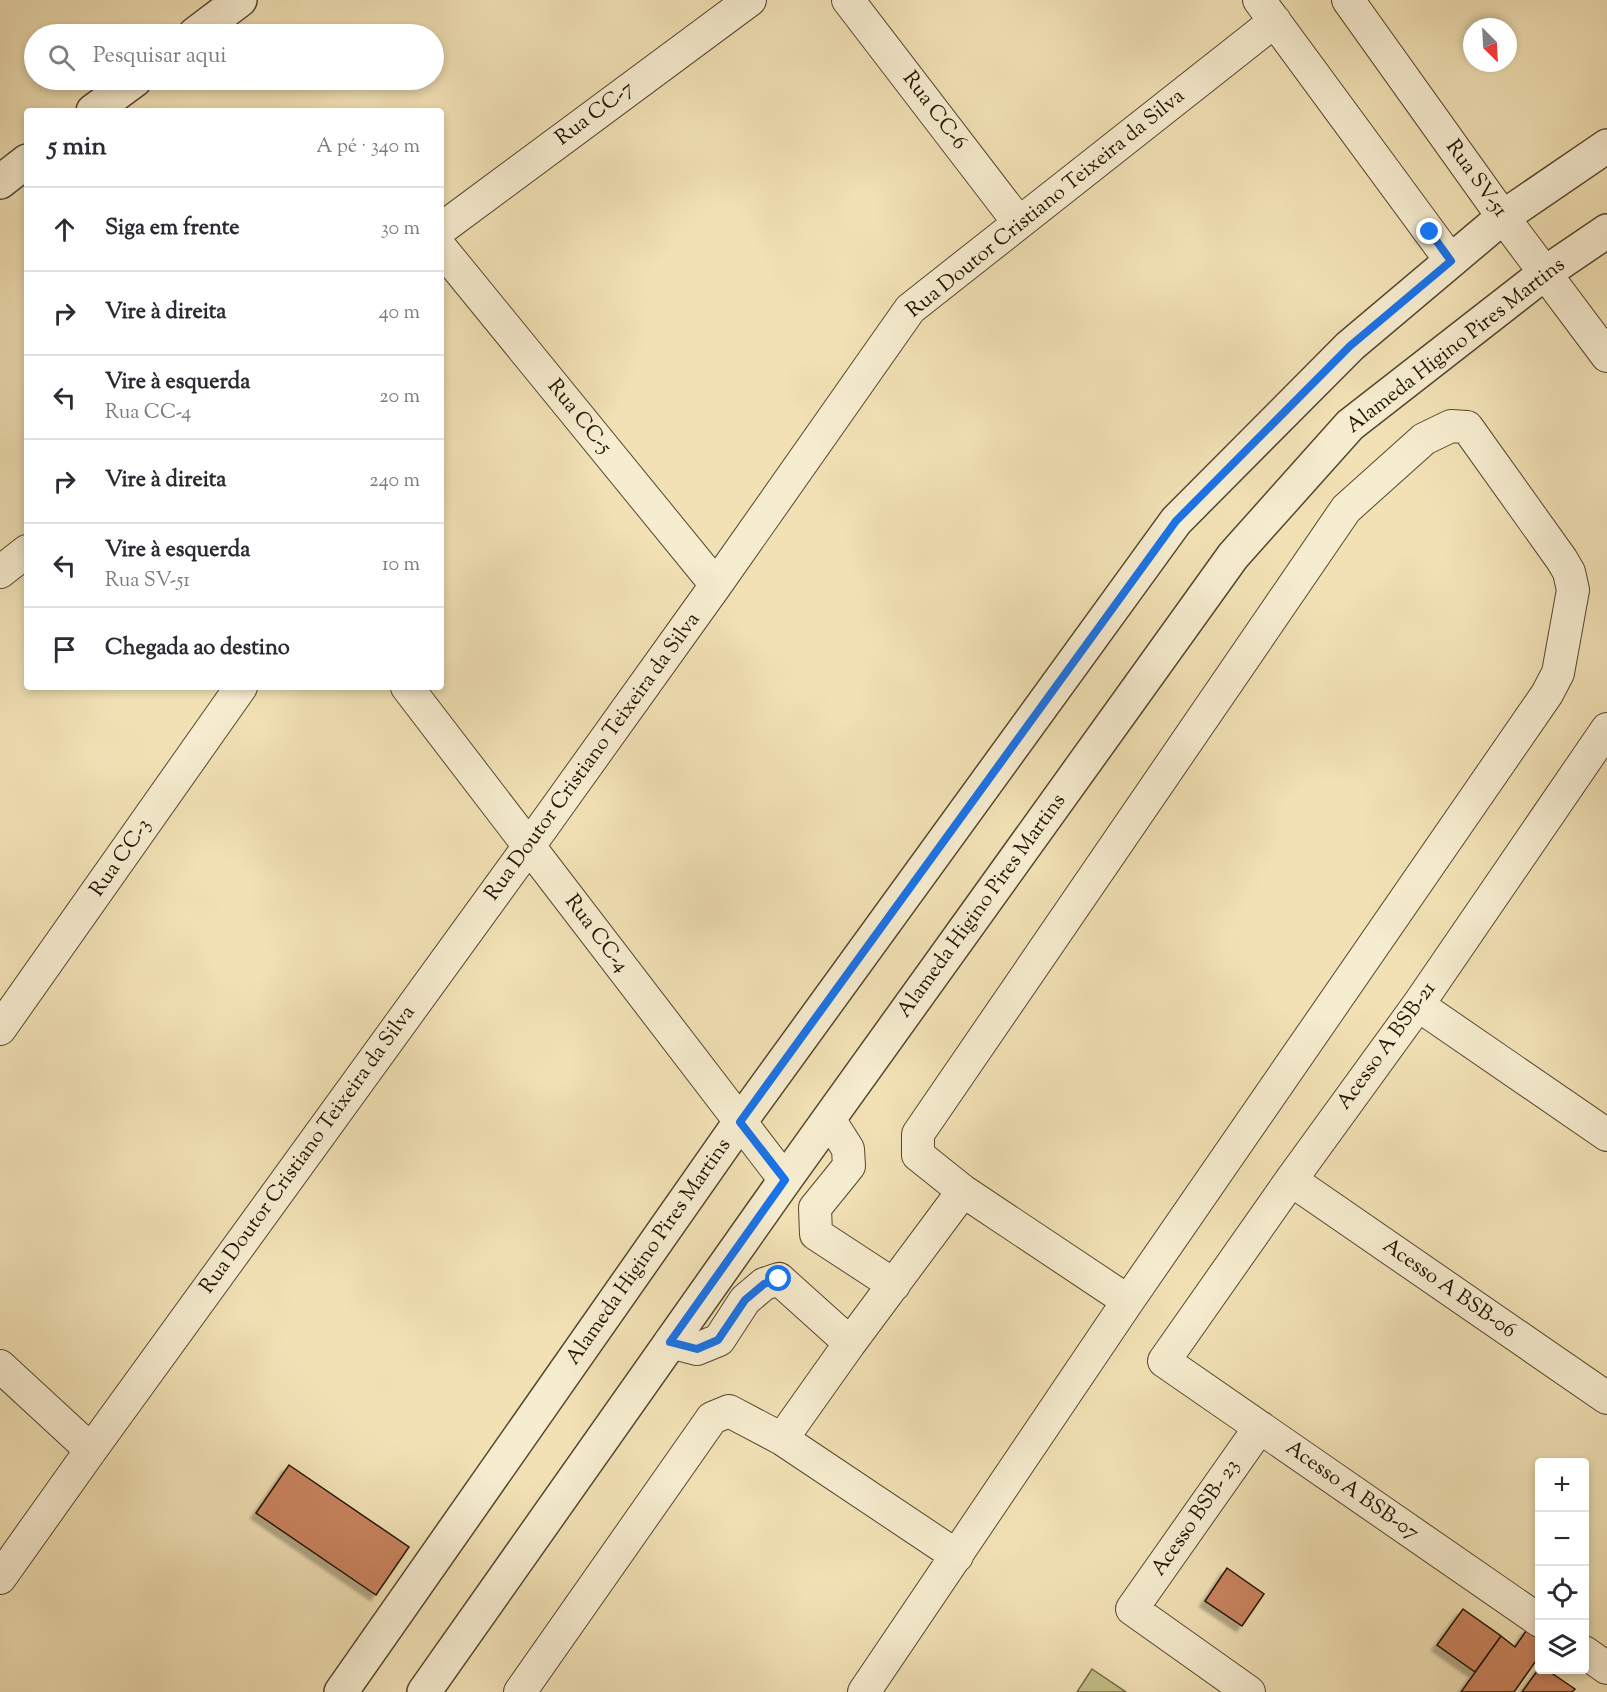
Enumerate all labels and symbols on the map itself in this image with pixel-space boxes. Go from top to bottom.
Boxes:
north arrow [1463,18,1517,72]
street label: Rua CC-6 [894,65,974,157]
street label: Rua CC-7 [549,74,641,154]
street label: Rua Doutor Cristiano Teixeira da Silva [901,82,1192,326]
street label: Rua SV-51 [1438,134,1514,224]
route end [1416,218,1442,244]
street label: Alameda Higino Pires Martins [1340,251,1572,441]
street label: Rua CC-5 [540,373,618,461]
street label: Rua Doutor Cristiano Teixeira da Silva [478,606,708,907]
street label: Alameda Higino Pires Martins [890,788,1074,1024]
street label: Rua CC-3 [83,813,159,903]
street label: Rua CC-4 [557,889,635,979]
street label: Acesso A BSB-21 [1330,976,1444,1116]
street label: Rua Doutor Cristiano Teixeira da Silva [193,999,423,1300]
street label: Alameda Higino Pires Martins [559,1133,739,1371]
street label: Acesso A BSB-06 [1376,1232,1522,1346]
route start [765,1265,791,1291]
street label: Acesso A BSB-07 [1279,1434,1425,1549]
street label: Acesso BSB- 23 [1145,1453,1247,1583]

